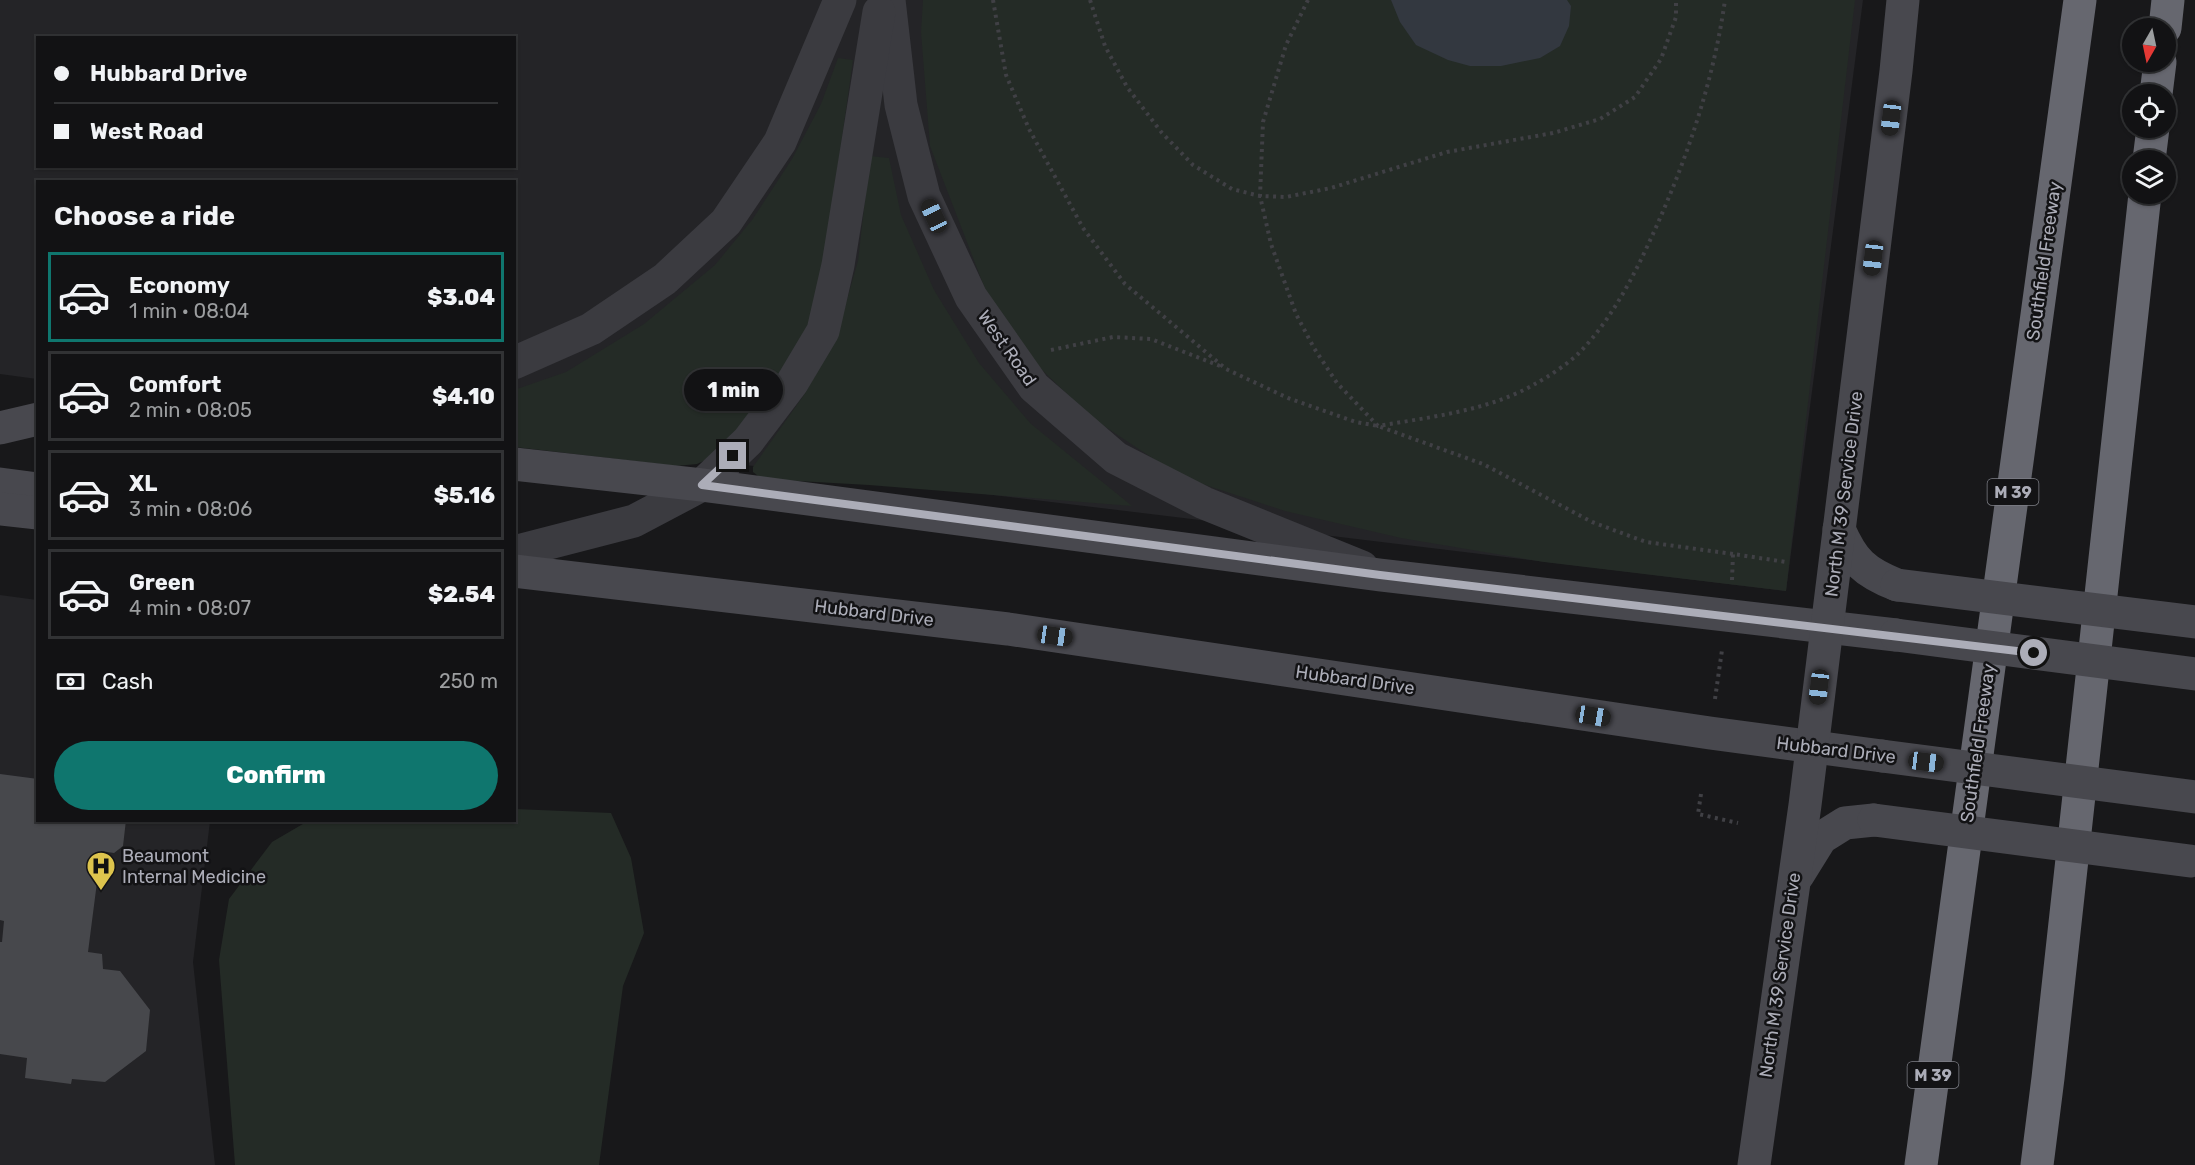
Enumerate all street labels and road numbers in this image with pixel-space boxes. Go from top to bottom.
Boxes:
street label: Southfield Freeway [2022,180,2066,342]
street label: West Road [973,306,1041,390]
street label: North M 39 Service Drive [1820,390,1868,598]
road number: M 39 [1988,479,2038,505]
street label: Hubbard Drive [813,595,935,631]
street label: Hubbard Drive [1294,661,1416,699]
street label: Southfield Freeway [1956,662,2000,824]
street label: Hubbard Drive [1775,732,1897,768]
street label: North M 39 Service Drive [1755,871,1805,1079]
road number: M 39 [1908,1062,1958,1088]

